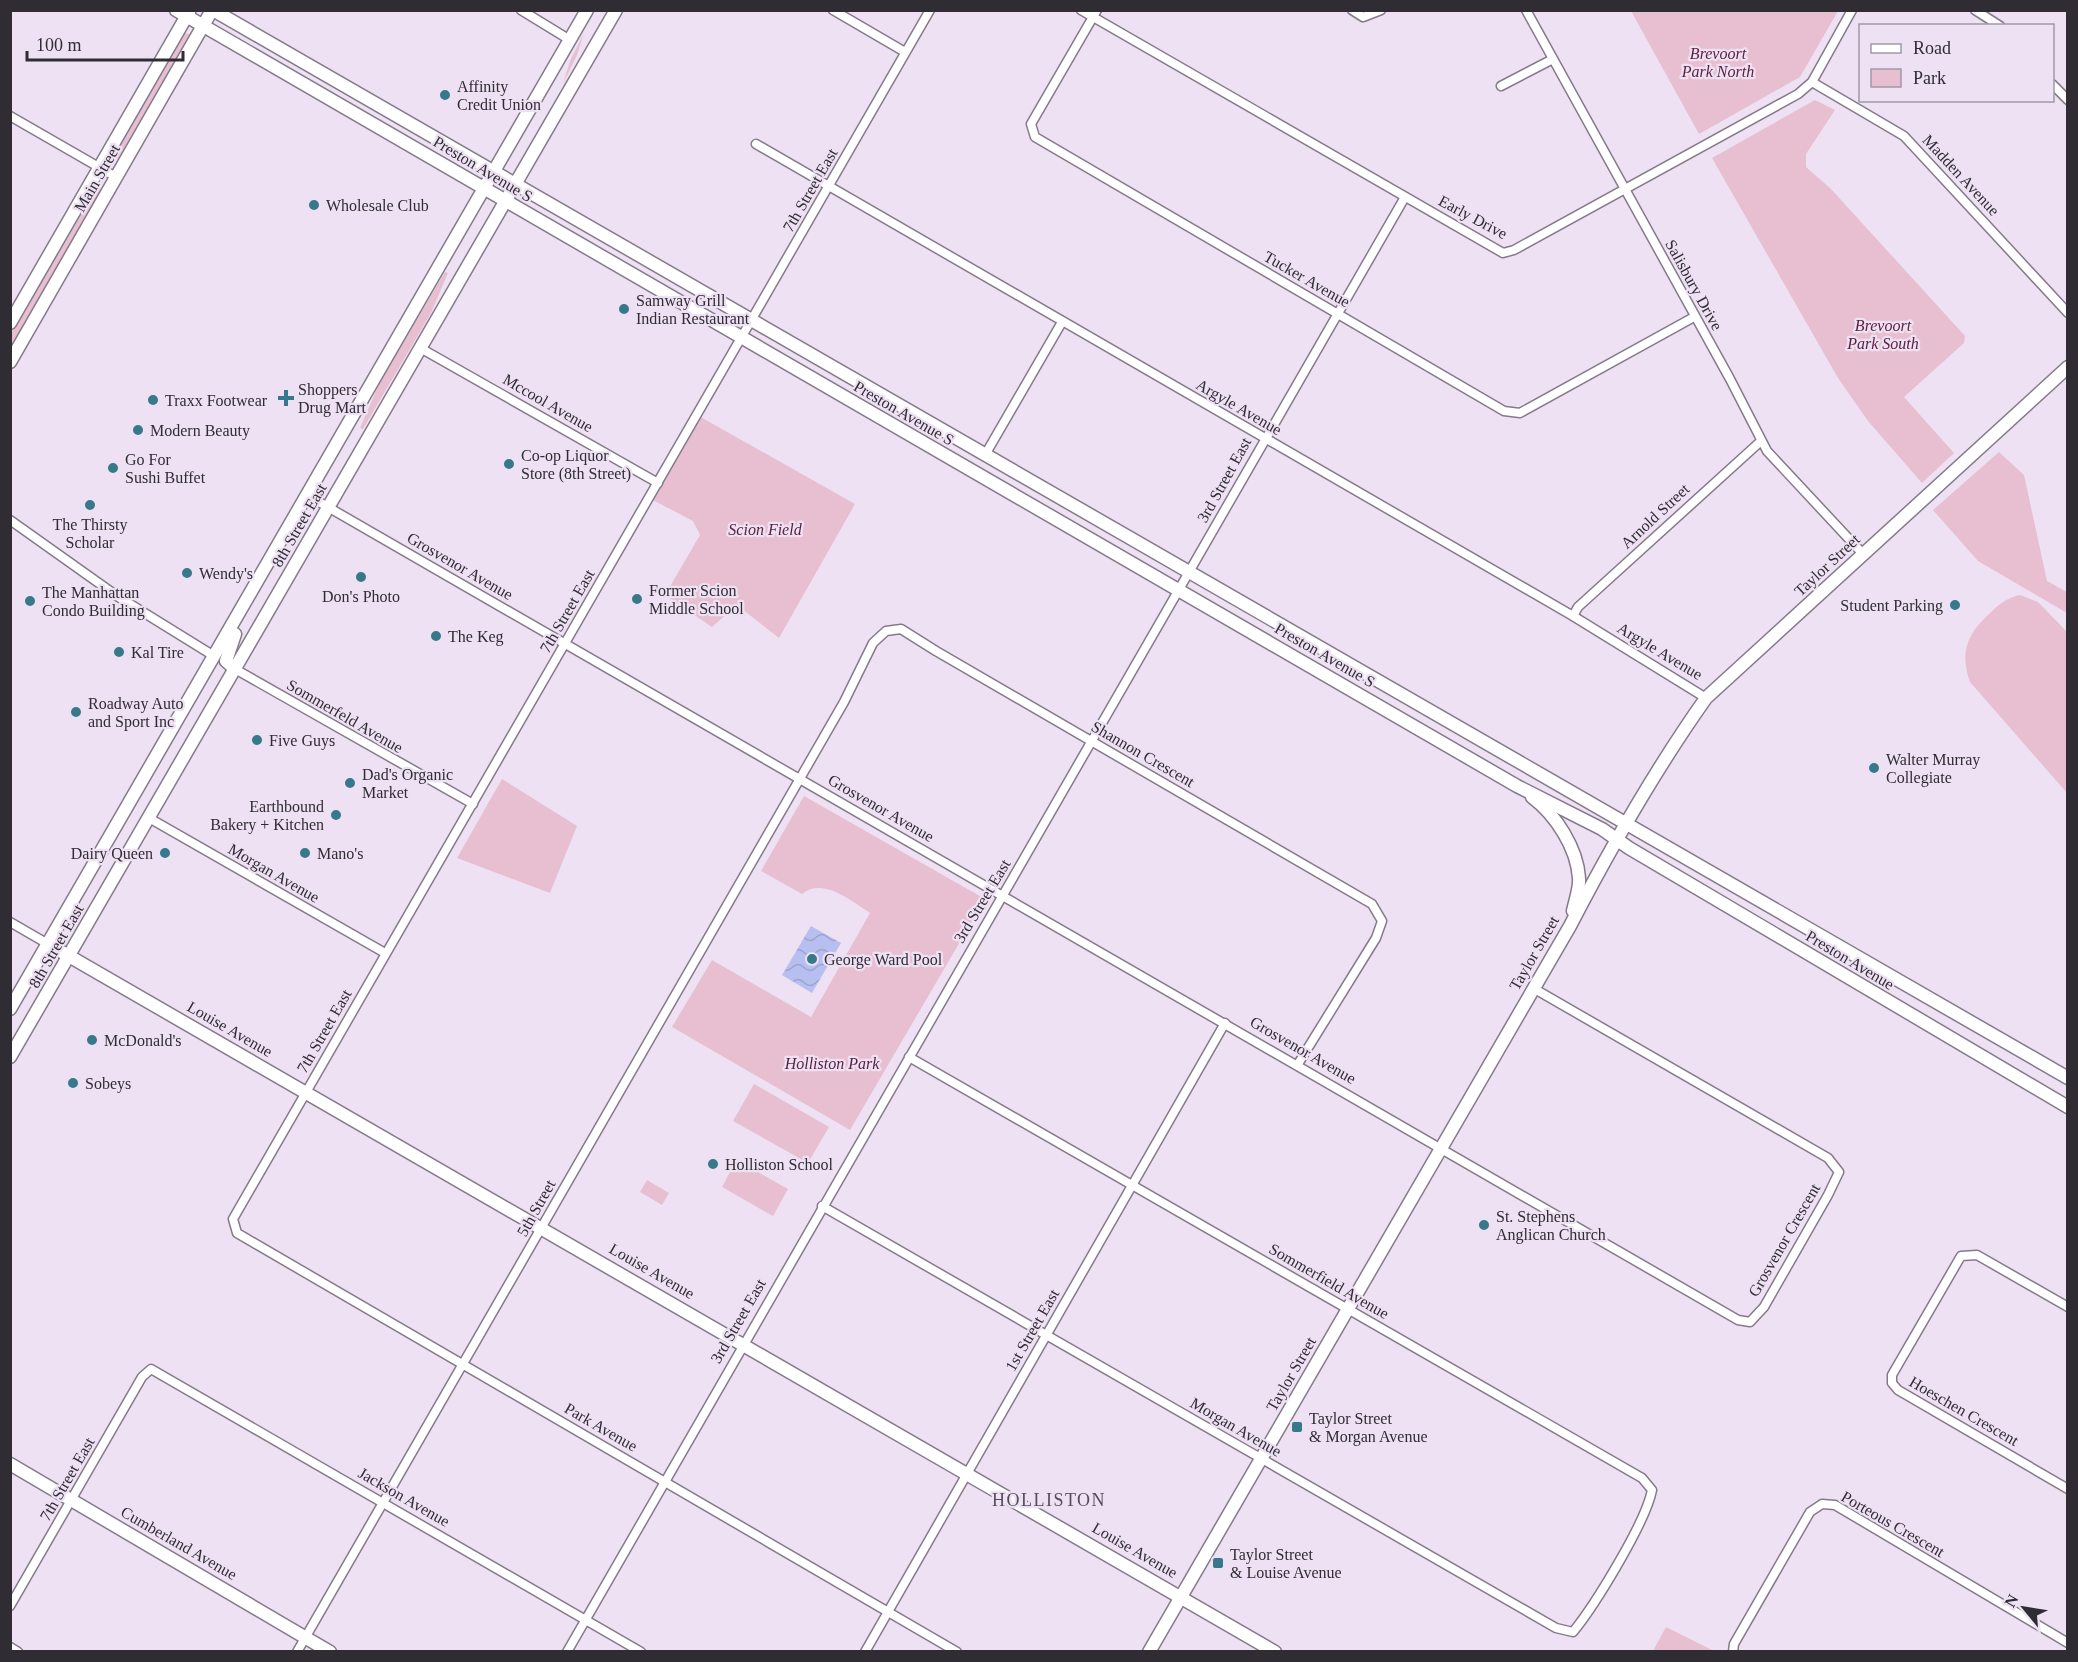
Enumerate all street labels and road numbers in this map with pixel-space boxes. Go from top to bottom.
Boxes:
street label: Madden Avenue [1919,131,2003,219]
street label: Preston Avenue S [430,133,536,205]
street label: Main Street [71,141,123,215]
street label: 7th Street East [779,145,841,235]
street label: Early Drive [1435,192,1510,243]
street label: Salisbury Drive [1661,237,1726,334]
street label: Tucker Avenue [1261,248,1353,310]
street label: Mccool Avenue [500,370,596,436]
street label: Argyle Avenue [1193,376,1285,439]
street label: Preston Avenue S [851,377,957,449]
street label: 3rd Street East [1194,434,1255,525]
street label: 8th Street East [268,480,330,570]
street label: Arnold Street [1618,480,1693,552]
street label: Grosvenor Avenue [404,529,516,603]
street label: Taylor Street [1791,530,1864,600]
street label: 7th Street East [536,566,598,656]
street label: Preston Avenue S [1272,619,1378,691]
street label: Argyle Avenue [1614,619,1705,684]
street label: Sommerfeld Avenue [284,676,406,756]
street label: Shannon Crescent [1089,718,1198,791]
street label: Grosvenor Avenue [825,771,937,845]
street label: Morgan Avenue [225,840,322,907]
street label: 3rd Street East [950,856,1014,946]
street label: 8th Street East [25,901,87,991]
street label: Taylor Street [1506,912,1563,994]
street label: Preston Avenue [1803,927,1897,993]
street label: 7th Street East [293,986,355,1076]
street label: Louise Avenue [185,998,275,1060]
street label: Grosvenor Avenue [1247,1013,1359,1087]
street label: 5th Street [514,1176,559,1239]
street label: Grosvenor Crescent [1745,1180,1824,1299]
street label: Louise Avenue [607,1240,697,1302]
street label: Sommerfield Avenue [1266,1240,1392,1322]
street label: 3rd Street East [707,1275,769,1366]
street label: 1st Street East [1002,1286,1063,1374]
street label: Taylor Street [1263,1333,1320,1415]
street label: Hoeschen Crescent [1906,1373,2022,1449]
street label: Morgan Avenue [1187,1394,1284,1461]
street label: Park Avenue [562,1399,640,1455]
street label: 7th Street East [36,1434,98,1524]
street label: Jackson Avenue [355,1464,453,1530]
street label: Porteous Crescent [1839,1488,1948,1561]
street label: Cumberland Avenue [118,1503,240,1583]
street label: Louise Avenue [1090,1519,1180,1581]

